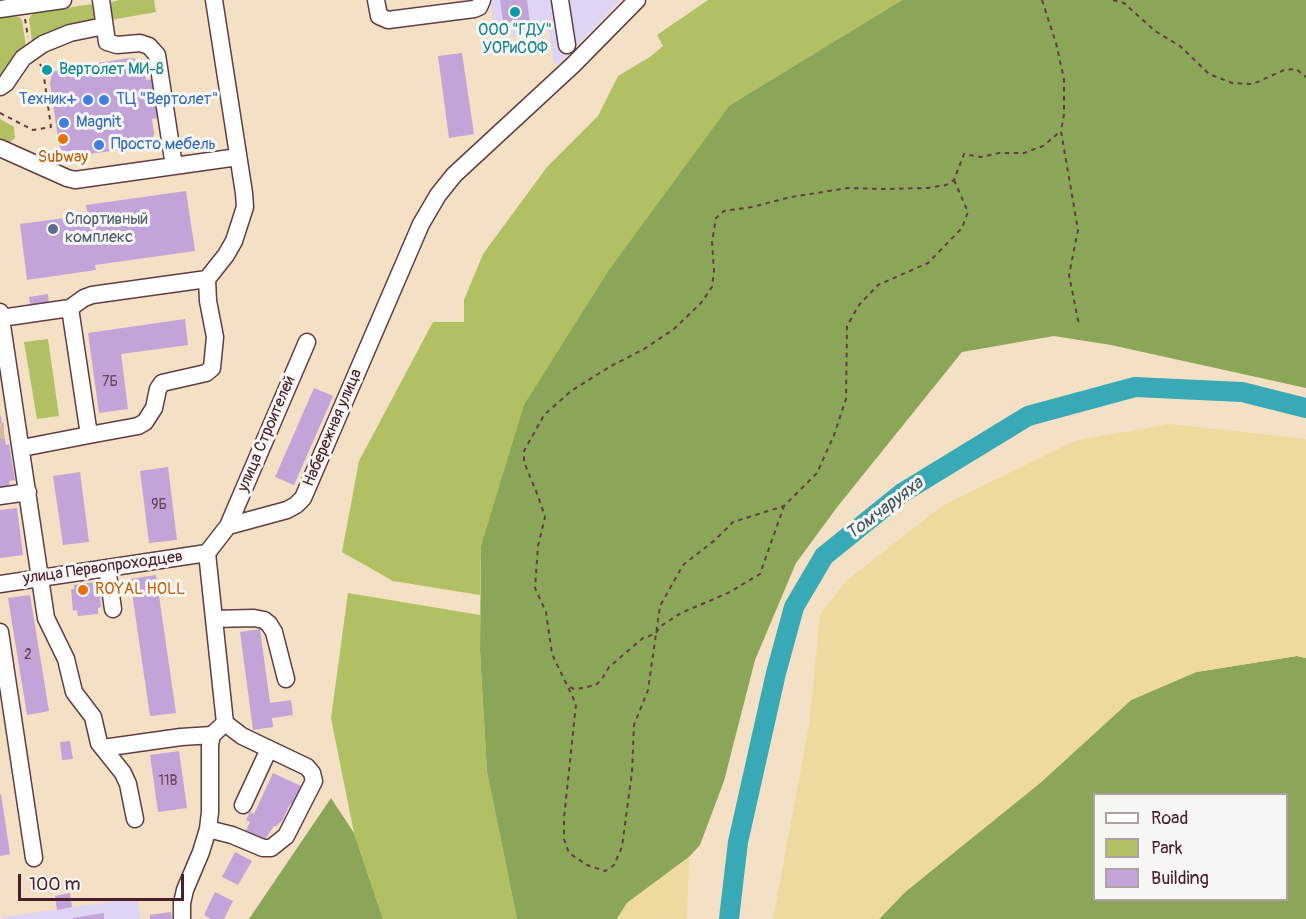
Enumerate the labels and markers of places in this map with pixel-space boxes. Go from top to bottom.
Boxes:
marker: ООО "ГДУ" УОРиСОФ [508,5,522,19]
place label: ООО "ГДУ" УОРиСОФ [478,21,552,59]
place label: Вертолет МИ-8 [59,60,164,80]
marker: Вертолет МИ-8 [40,63,54,77]
place label: Техник+ [19,90,76,110]
place label: ТЦ "Вертолет" [116,90,218,110]
marker: Техник+ [81,93,95,107]
marker: ТЦ "Вертолет" [97,93,111,107]
place label: Magnit [76,113,121,133]
marker: Magnit [57,116,71,130]
marker: Subway [56,132,70,146]
place label: Просто мебель [111,135,216,155]
marker: Просто мебель [92,138,106,152]
place label: Subway [38,148,88,168]
place label: Спортивный комплекс [65,210,148,248]
marker: Спортивный комплекс [46,222,60,236]
place label: ROYAL HOLL [95,580,185,600]
marker: ROYAL HOLL [76,583,90,597]

